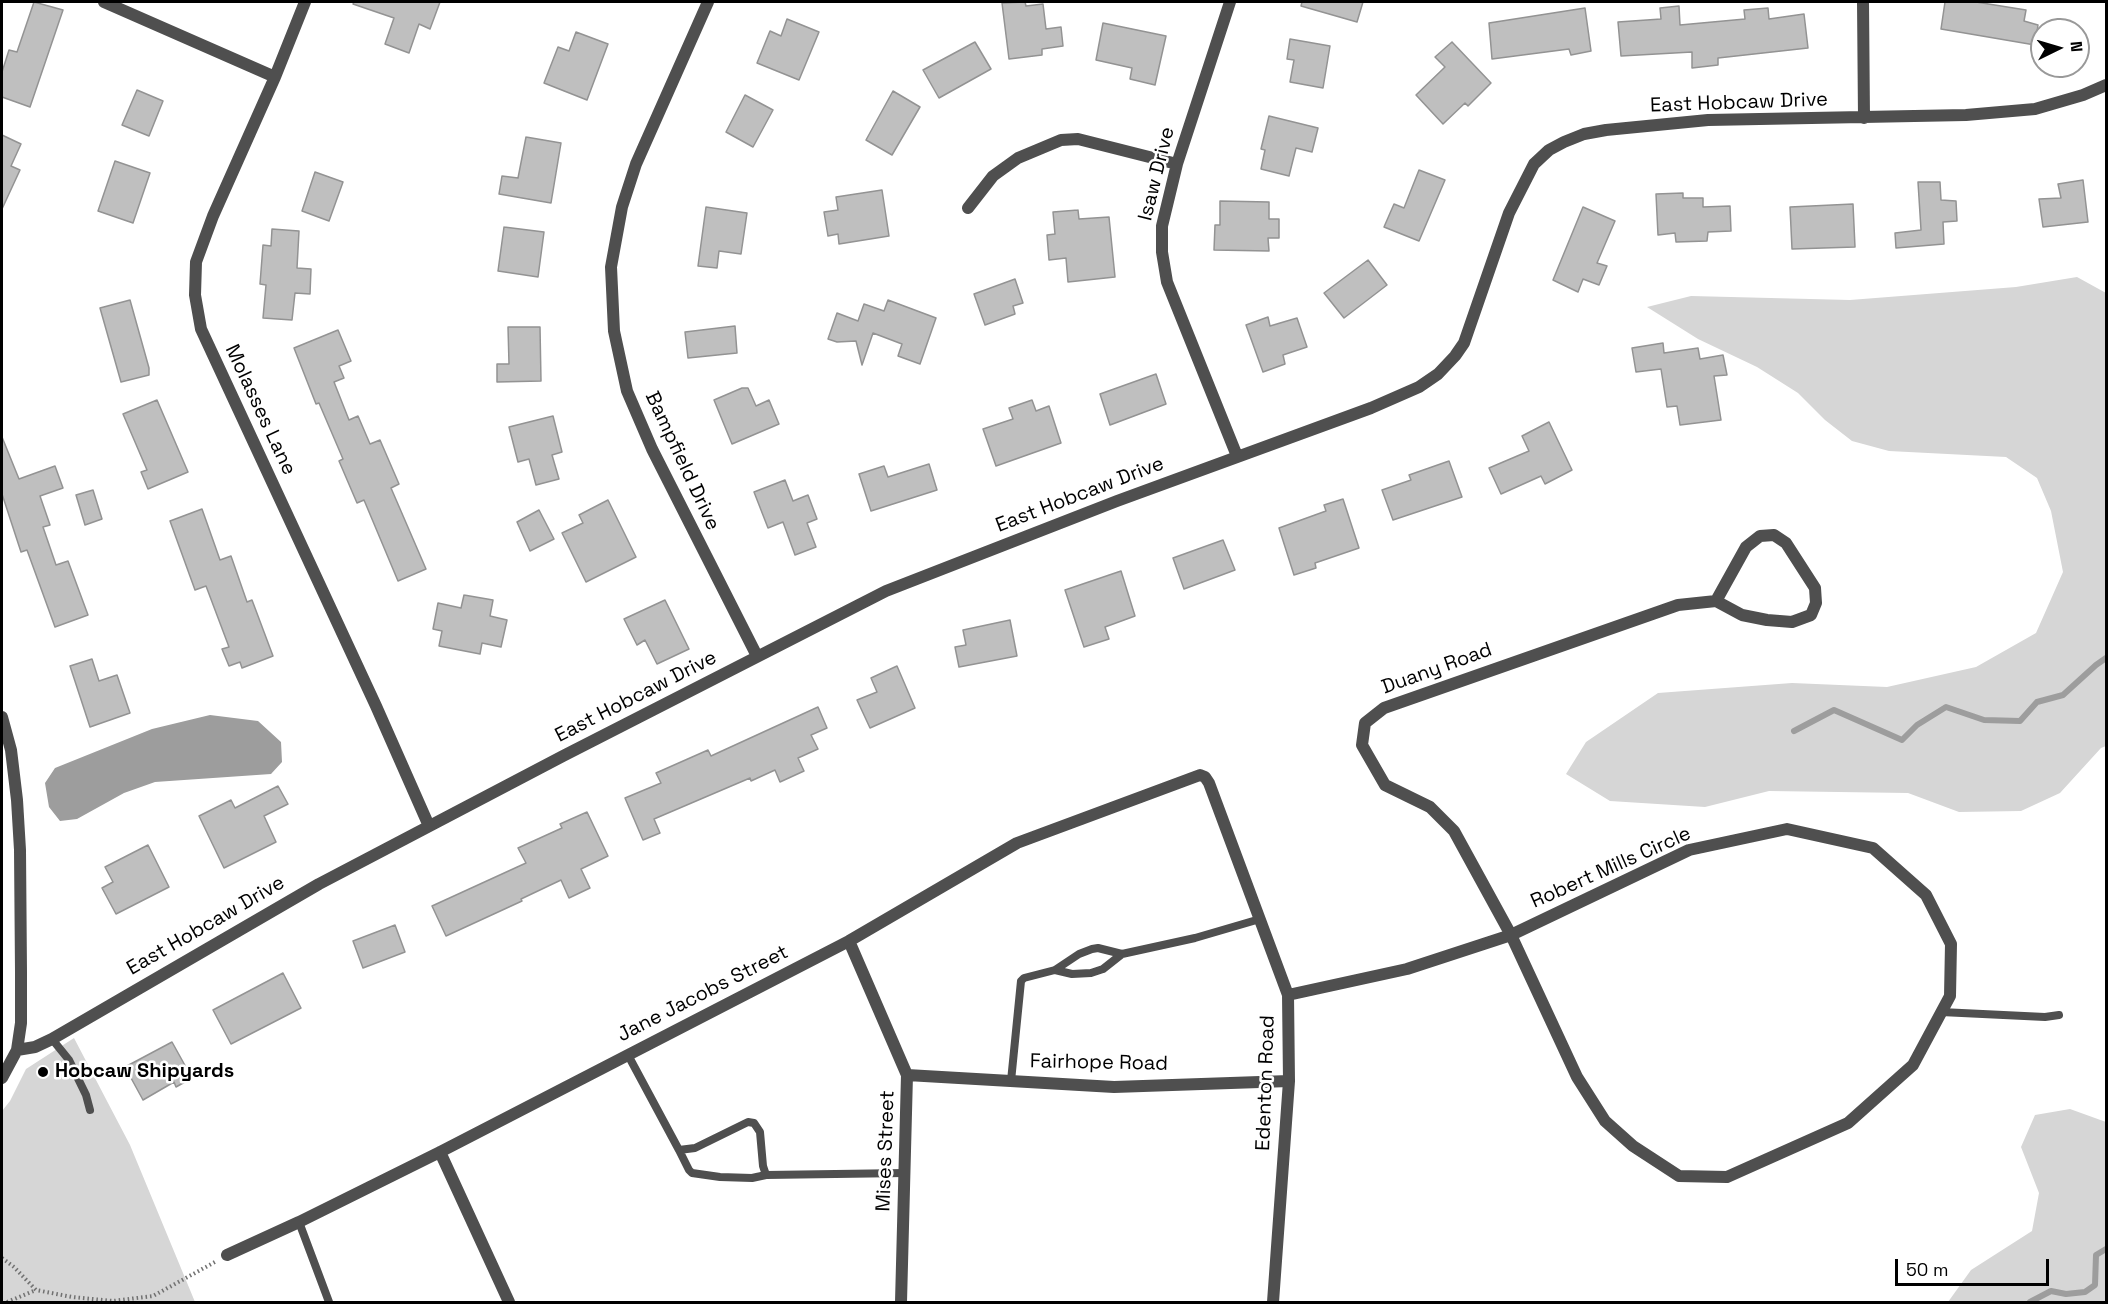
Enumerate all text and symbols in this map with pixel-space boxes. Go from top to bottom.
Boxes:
north arrow [2030,18,2090,78]
text: N [2066,40,2087,53]
street label: East Hobcaw Drive [1650,88,1828,118]
street label: Isaw Drive [1134,125,1180,223]
street label: Molasses Lane [219,341,301,479]
street label: Bampfield Drive [639,388,725,534]
street label: East Hobcaw Drive [993,452,1167,538]
street label: Duany Road [1379,638,1495,700]
street label: East Hobcaw Drive [551,646,721,748]
street label: Robert Mills Circle [1527,822,1695,914]
street label: East Hobcaw Drive [123,871,289,981]
street label: Jane Jacobs Street [613,940,793,1048]
street label: Edenton Road [1252,1015,1280,1151]
street label: Fairhope Road [1030,1050,1168,1076]
place label: Hobcaw Shipyards [55,1060,234,1084]
marker: Hobcaw Shipyards [36,1065,50,1079]
street label: Mises Street [872,1090,900,1212]
scale bar [1898,1247,2052,1285]
text: 50 m [1906,1258,1948,1281]

